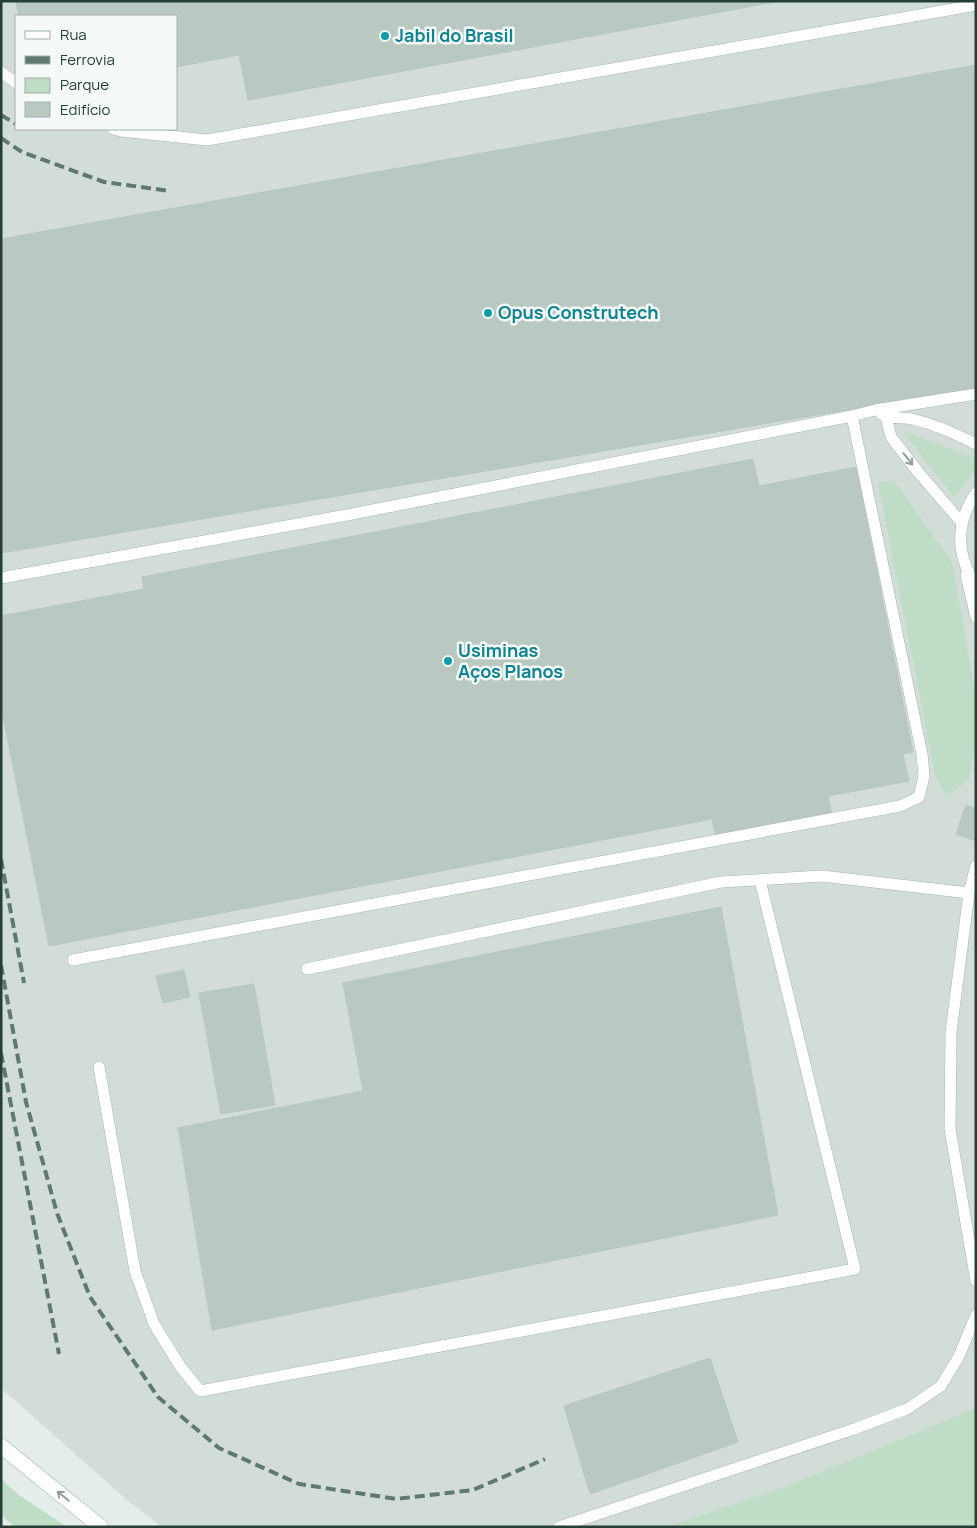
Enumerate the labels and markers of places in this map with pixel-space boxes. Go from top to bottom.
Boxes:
place label: Jabil do Brasil [395,23,514,47]
marker: Jabil do Brasil [379,30,391,42]
place label: Opus Construtech [498,300,659,324]
marker: Opus Construtech [482,307,494,319]
place label: Usiminas Aços Planos [458,638,563,683]
marker: Usiminas Aços Planos [442,655,454,667]

